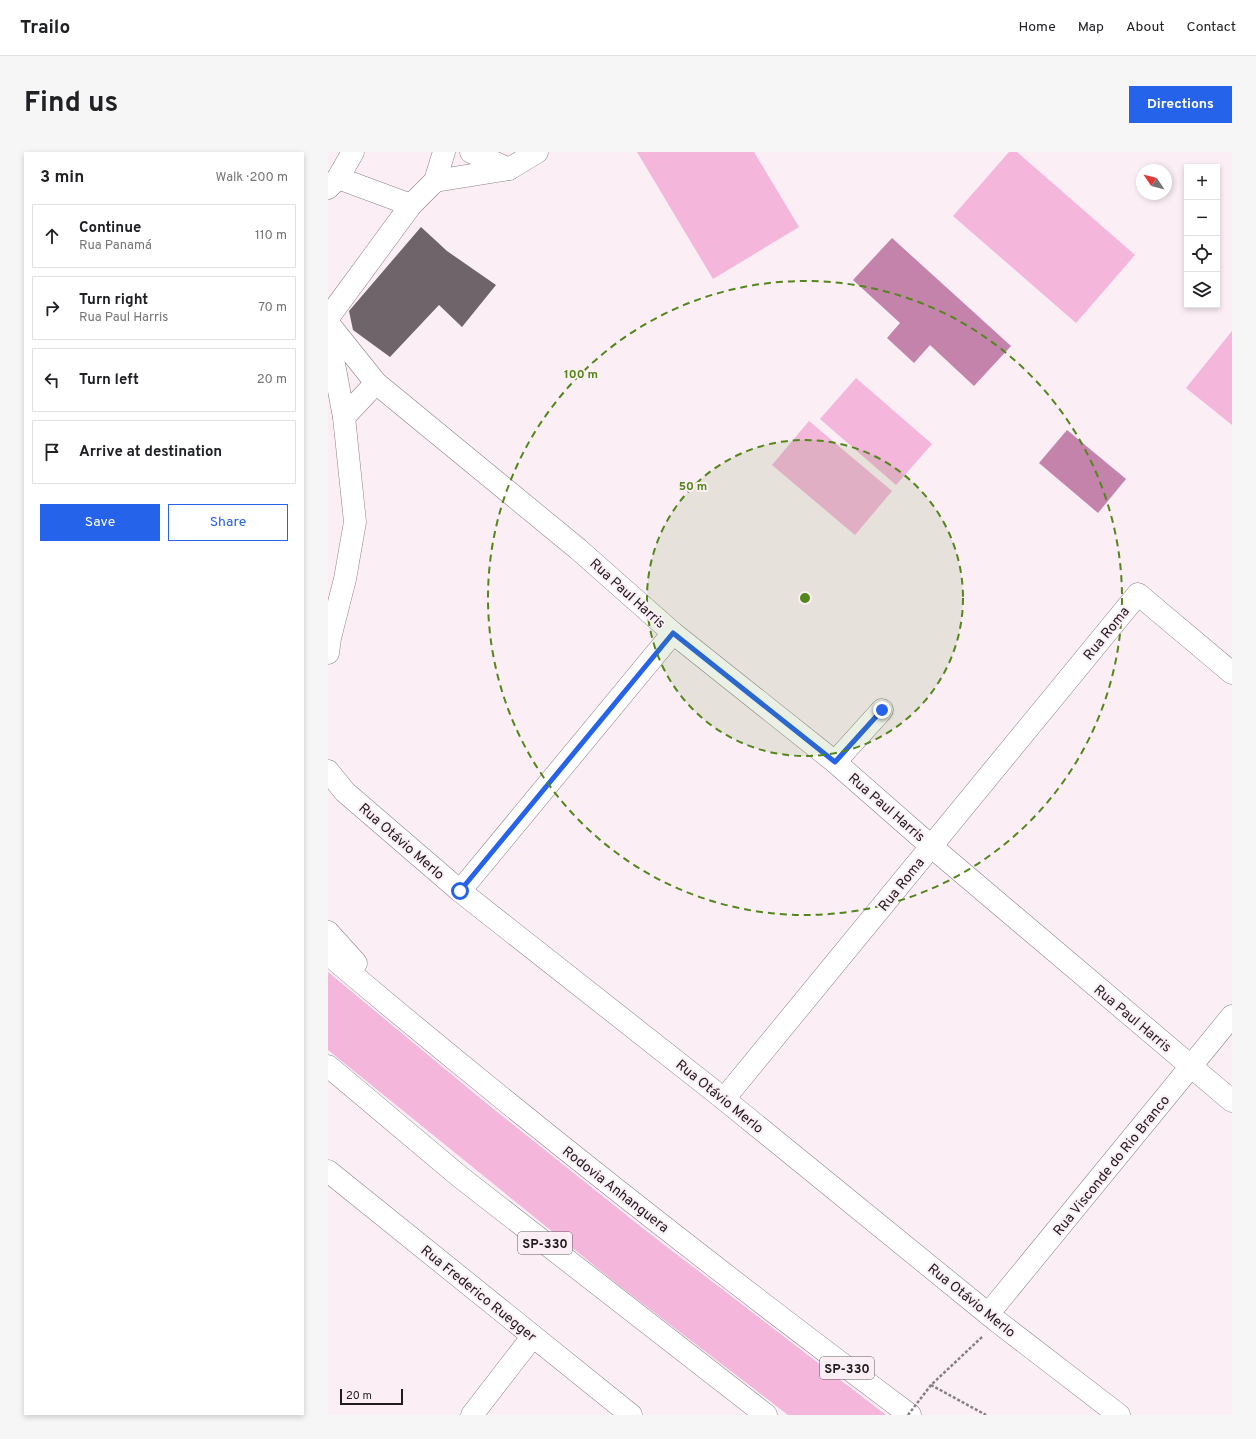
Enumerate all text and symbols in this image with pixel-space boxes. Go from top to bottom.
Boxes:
text: Trailo [20,16,70,40]
text: Home [1019,19,1056,36]
text: Map [1078,19,1104,36]
text: About [1126,19,1165,36]
text: Contact [1187,19,1236,36]
text: Find us [24,86,118,122]
button: Directions [1129,86,1232,123]
north arrow [1136,164,1172,200]
map controls [1184,164,1220,308]
button: + [1184,164,1220,200]
text: 3 min [40,167,84,189]
text: Walk · 200 m [216,170,288,186]
button: − [1184,200,1220,236]
text: Continue [79,219,141,238]
icon: ahead [41,225,63,247]
text: 110 m [255,228,287,244]
button: locate [1184,236,1220,272]
text: Rua Panamá [79,238,152,254]
button: layers [1184,272,1220,308]
text: Turn right [79,291,148,310]
icon: right [41,297,63,319]
text: 70 m [258,300,287,316]
text: Rua Paul Harris [79,310,168,326]
text: 100 m [564,367,598,383]
icon: left [41,369,63,391]
text: Turn left [79,371,139,390]
text: 20 m [257,372,287,388]
icon: arrive [41,441,63,463]
text: Arrive at destination [79,443,222,462]
text: 50 m [679,479,707,495]
button: Save [40,504,160,541]
button: Share [168,504,288,541]
street label: Rua Paul Harris [586,556,668,633]
centre of rings [798,591,812,605]
street label: Rua Roma [1081,604,1134,664]
route end [873,701,891,719]
street label: Rua Paul Harris [844,770,928,846]
street label: Rua Otávio Merlo [355,800,447,884]
street label: Rua Roma [876,855,929,915]
route start [451,882,469,900]
street label: Rua Paul Harris [1090,982,1174,1057]
street label: Rua Otávio Merlo [672,1057,767,1138]
street label: Rua Visconde do Rio Branco [1050,1092,1174,1240]
street label: Rodovia Anhanguera [558,1143,672,1237]
road number: SP-330 [518,1232,572,1254]
street label: Rua Frederico Ruegger [417,1242,540,1346]
street label: Rua Otávio Merlo [924,1261,1019,1342]
road number: SP-330 [820,1357,874,1379]
scale bar [340,1387,403,1406]
text: 20 m [346,1389,372,1403]

